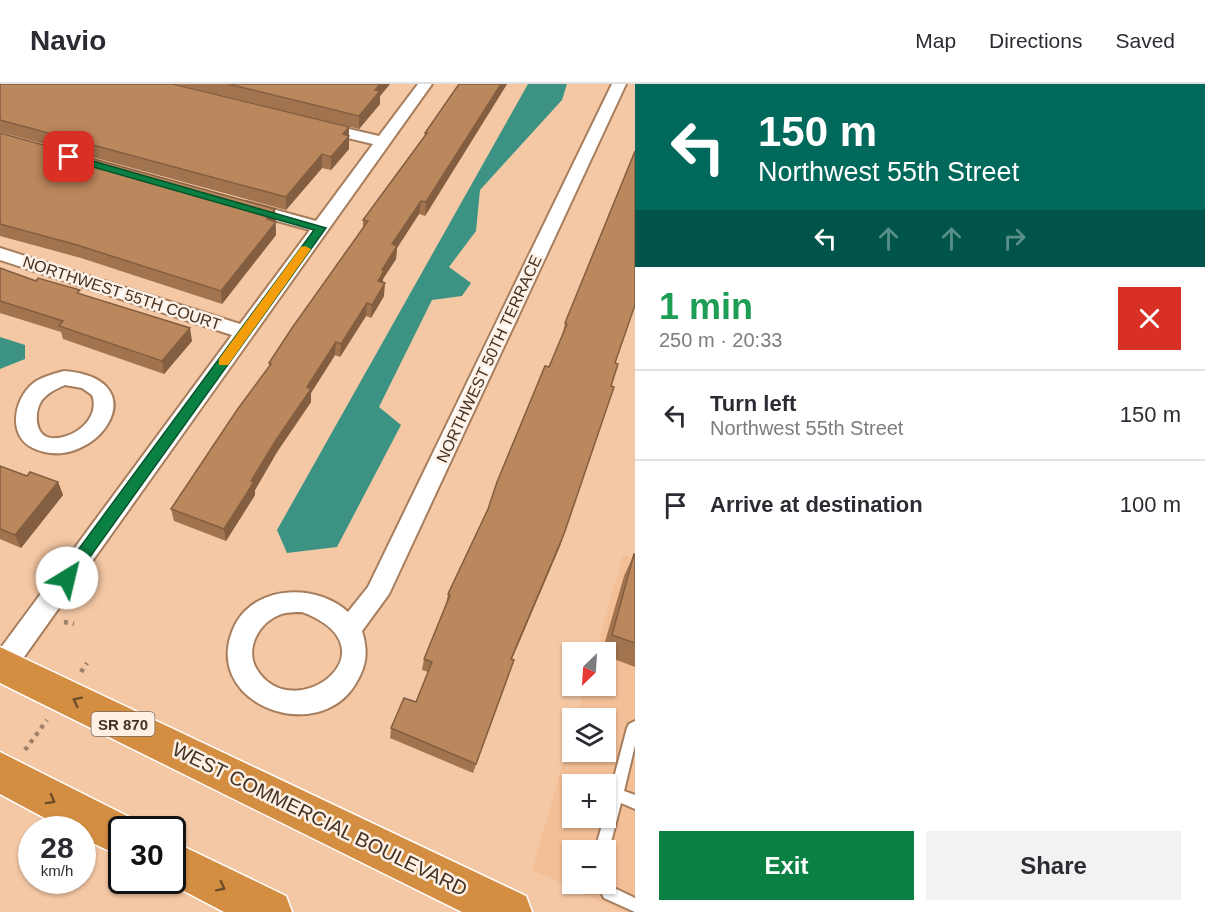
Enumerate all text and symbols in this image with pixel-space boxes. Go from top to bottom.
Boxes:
text: Navio [30,25,106,56]
text: Map [915,29,956,52]
text: Directions [989,29,1082,52]
text: Saved [1115,29,1175,52]
icon: left [659,108,737,186]
text: 150 m [758,108,877,155]
pin [43,131,94,182]
icon: arrive [52,140,85,173]
text: Northwest 55th Street [758,157,1019,187]
icon: left [809,222,842,255]
icon: ahead [872,222,905,255]
icon: ahead [935,222,968,255]
icon: right [998,222,1031,255]
street label: NORTHWEST 55TH COURT [21,253,223,333]
street label: NORTHWEST 50TH TERRACE [433,253,545,465]
text: 1 min [659,286,753,327]
button: close [1118,287,1181,350]
text: 250 m · 20:33 [659,329,782,351]
text: Turn left [710,391,796,416]
icon: left [659,399,692,432]
text: 150 m [1120,402,1181,427]
text: Northwest 55th Street [710,417,903,439]
icon: arrive [659,489,692,522]
text: Arrive at destination [710,492,923,517]
text: 100 m [1120,492,1181,517]
position arrow [35,546,99,610]
north arrow [562,642,616,696]
map controls [562,642,616,894]
one-way arrow [72,697,83,709]
button: layers [562,708,616,762]
road number: SR 870 [92,712,154,736]
street label: WEST COMMERCIAL BOULEVARD [169,738,471,900]
button: + [562,774,616,828]
one-way arrow [45,793,56,804]
speed limit sign: 30 [108,816,186,894]
text: 28 [40,831,74,864]
button: Exit [659,831,914,900]
button: Share [926,831,1181,900]
button: − [562,840,616,894]
text: km/h [41,862,73,879]
one-way arrow [215,880,226,891]

